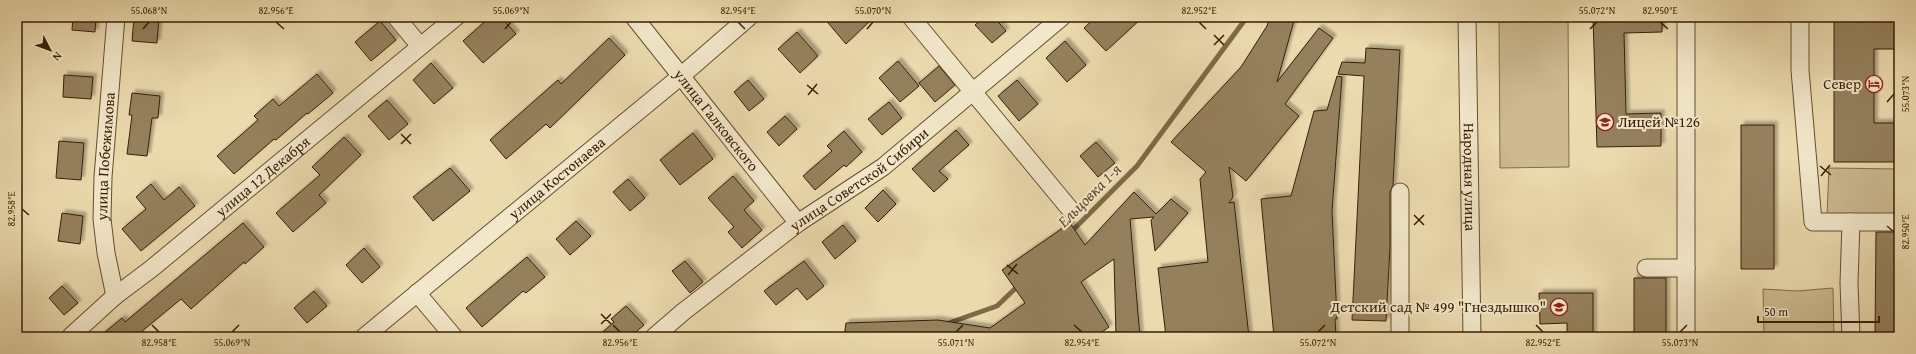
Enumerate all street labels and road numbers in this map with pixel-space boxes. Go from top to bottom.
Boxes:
street label: улица Галковского [669,64,764,176]
street label: улица Побежимова [91,90,120,222]
street label: улица Советской Сибири [784,122,933,236]
street label: Народная улица [1459,123,1481,232]
street label: улица 12 Декабря [210,131,315,222]
street label: улица Костонаева [503,131,610,224]

